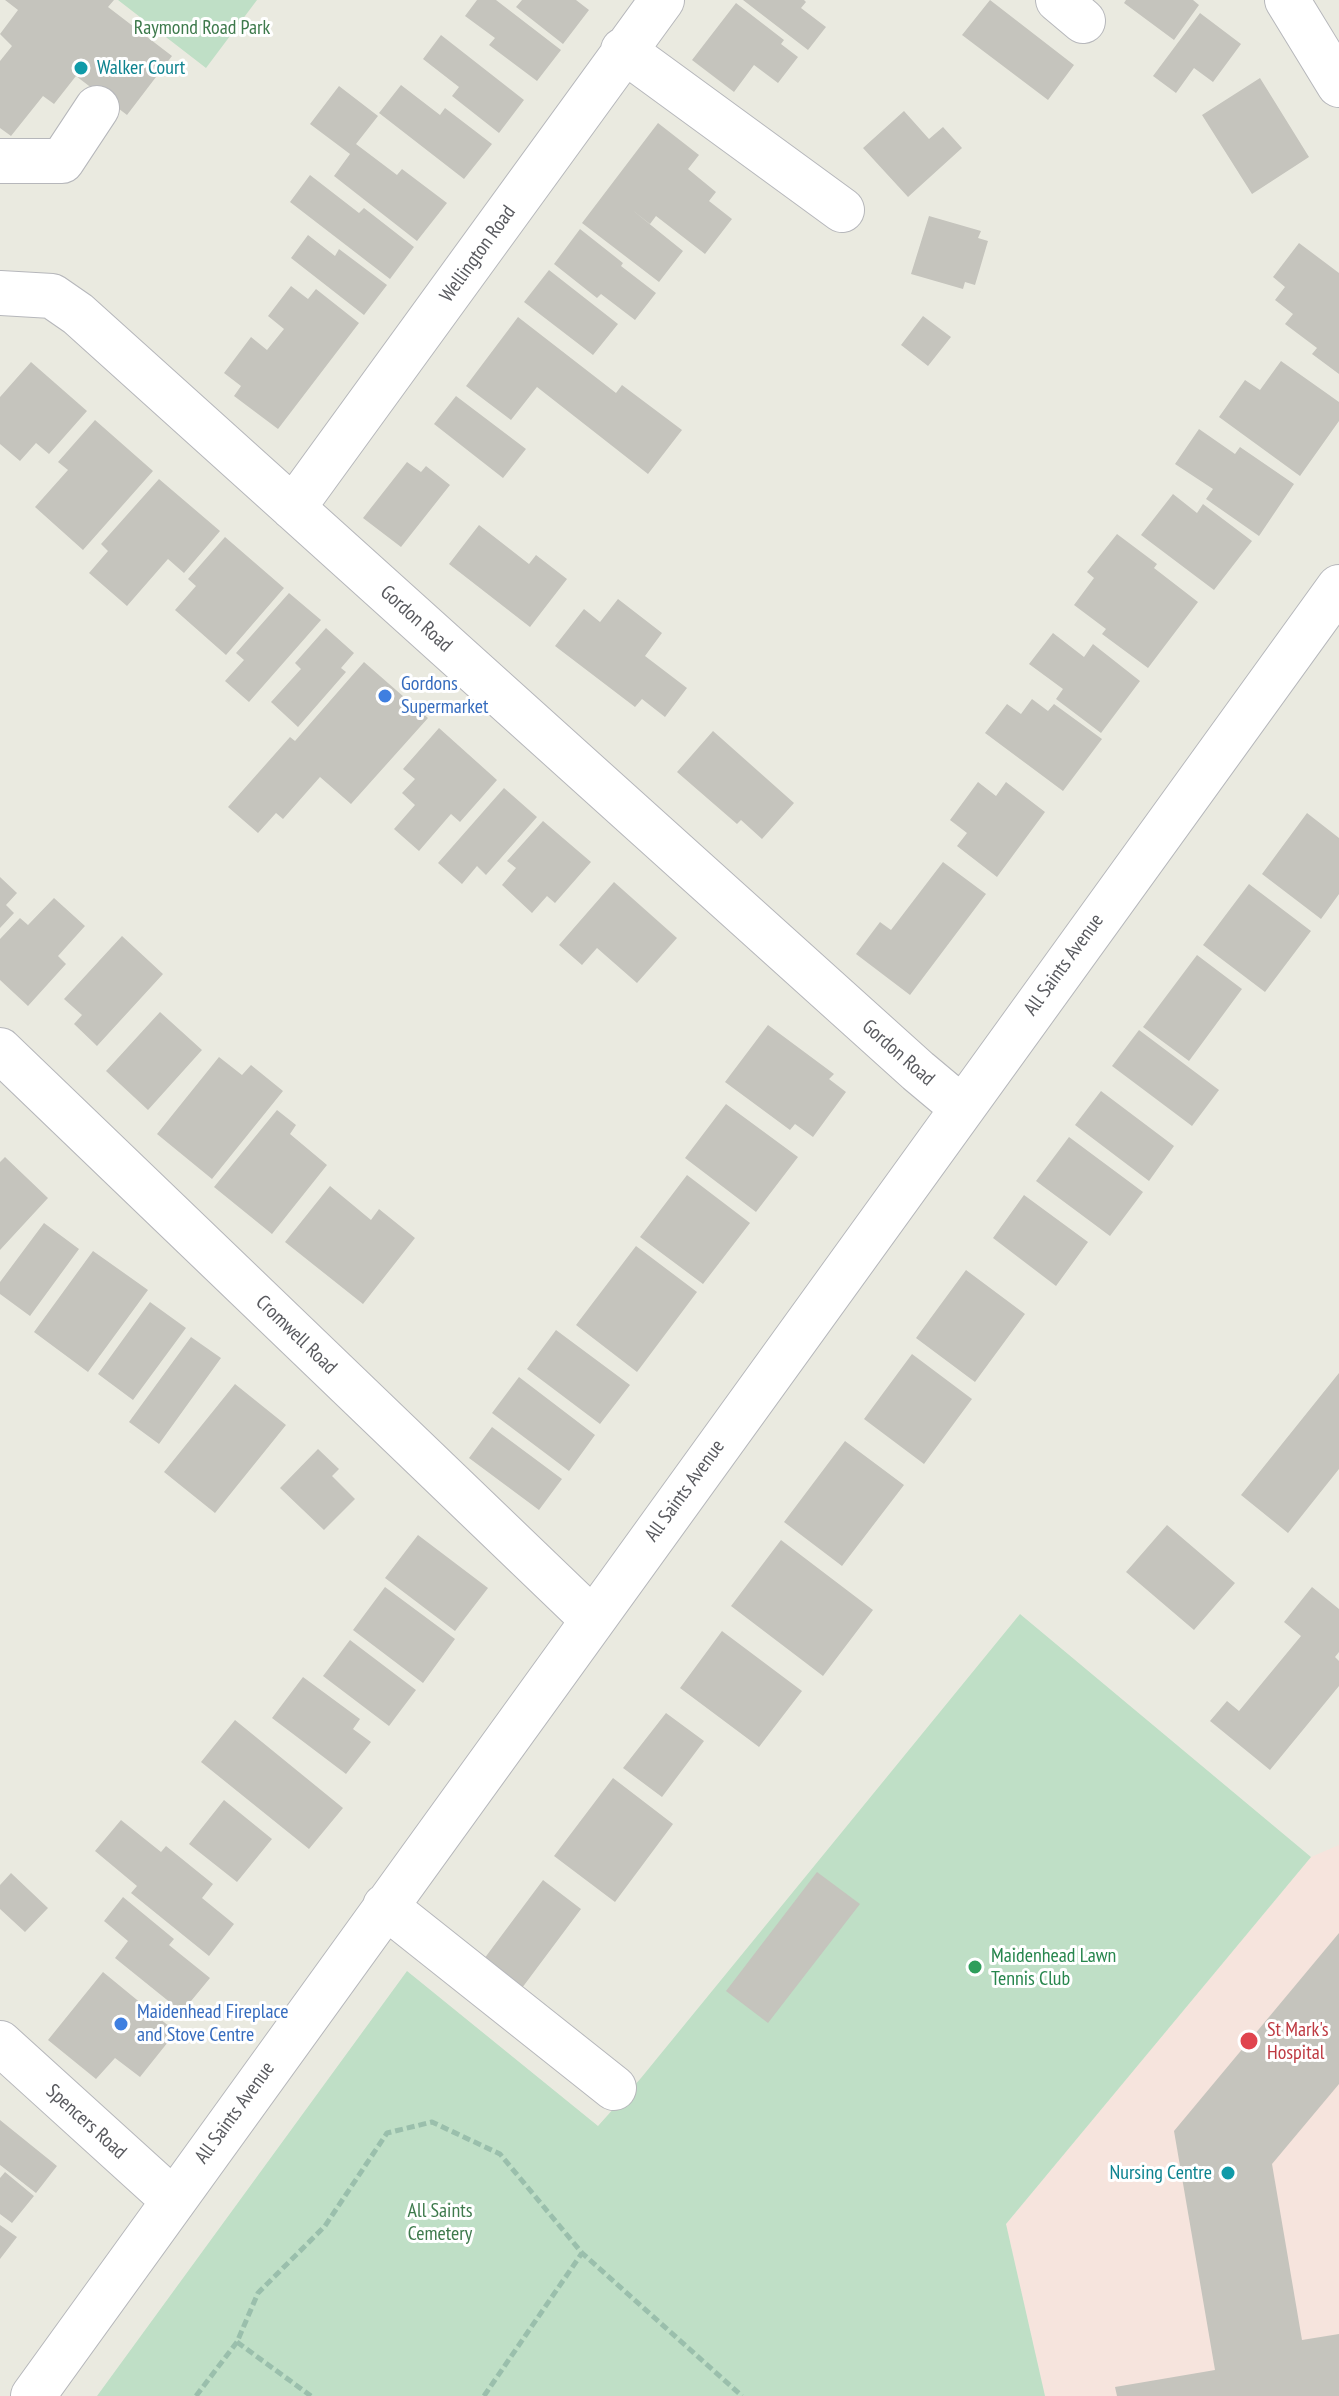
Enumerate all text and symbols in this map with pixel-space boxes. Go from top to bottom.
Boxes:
park label: Raymond Road Park [134,16,270,40]
place label: Walker Court [97,56,185,80]
marker: Walker Court [72,59,90,77]
street label: Wellington Road [435,201,521,307]
street label: Gordon Road [375,581,457,657]
place label: Gordons Supermarket [401,672,488,719]
marker: Gordons Supermarket [376,687,394,705]
street label: All Saints Avenue [1019,909,1109,1021]
street label: Gordon Road [857,1015,939,1091]
street label: Cromwell Road [250,1290,342,1380]
street label: All Saints Avenue [640,1435,730,1547]
place label: Maidenhead Lawn Tennis Club [991,1944,1116,1991]
marker: Maidenhead Lawn Tennis Club [966,1958,984,1976]
place label: Maidenhead Fireplace and Stove Centre [137,2000,288,2047]
marker: Maidenhead Fireplace and Stove Centre [112,2015,130,2033]
place label: St Mark's Hospital [1267,2018,1329,2065]
marker: St Mark's Hospital [1238,2030,1260,2052]
street label: All Saints Avenue [190,2057,280,2169]
street label: Spencers Road [41,2080,131,2164]
place label: Nursing Centre [1109,2161,1212,2185]
marker: Nursing Centre [1219,2164,1237,2182]
park label: All Saints Cemetery [408,2199,472,2246]

